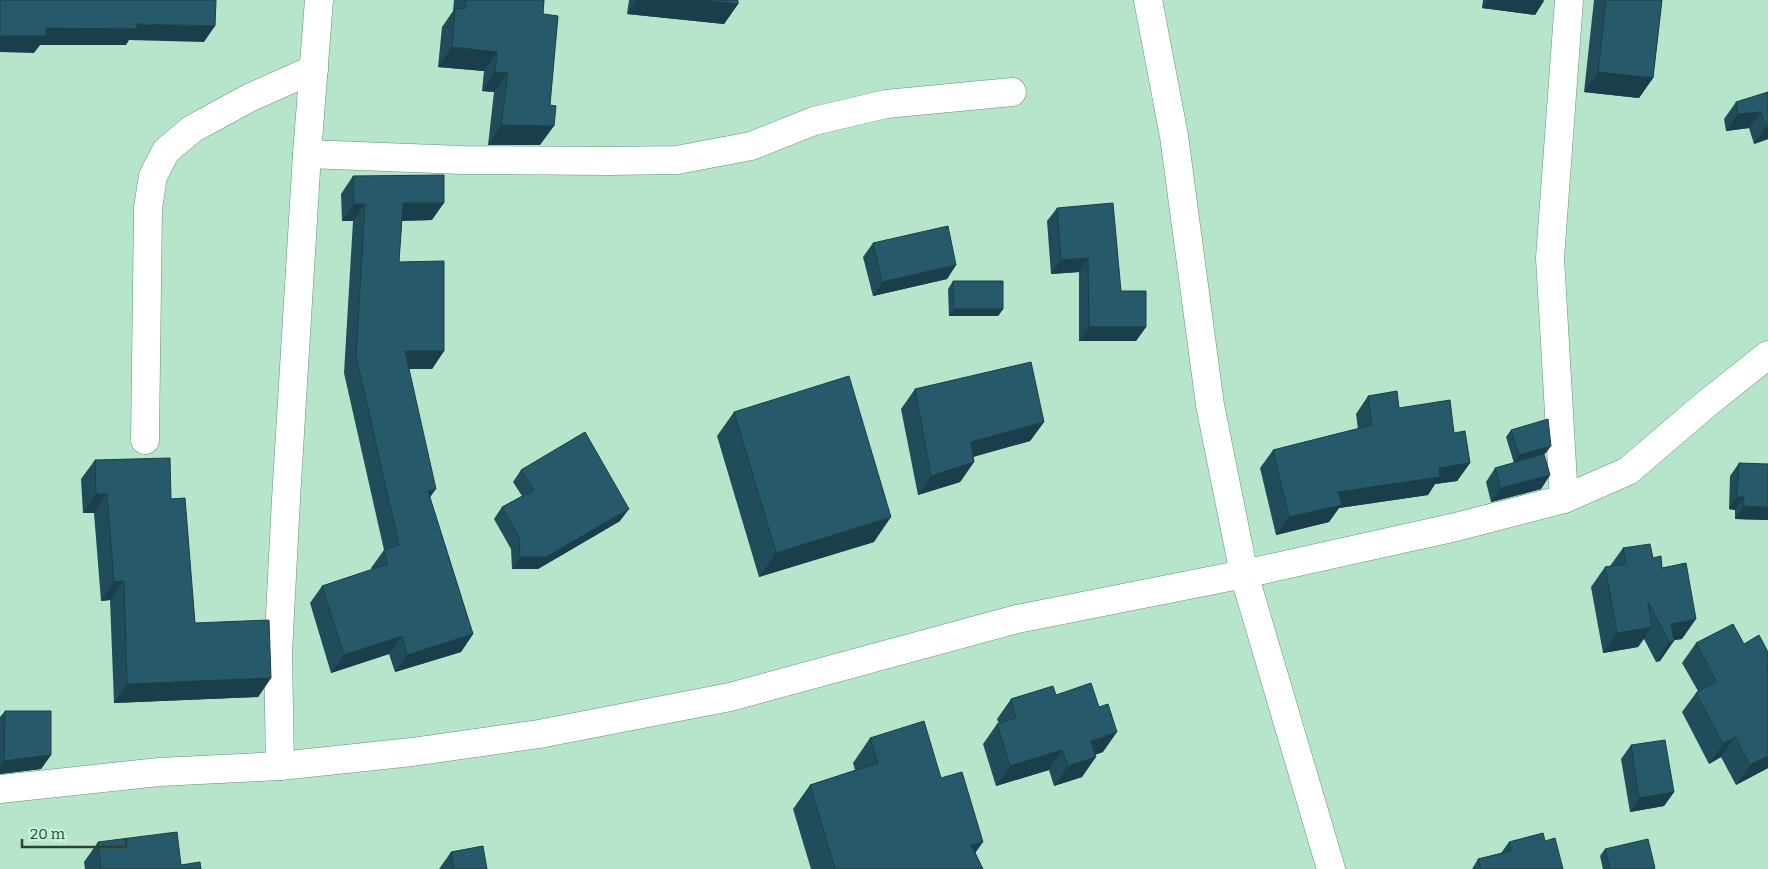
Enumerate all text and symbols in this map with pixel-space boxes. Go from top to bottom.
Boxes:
scale bar [22,816,126,848]
text: 20 m [30,825,66,843]

